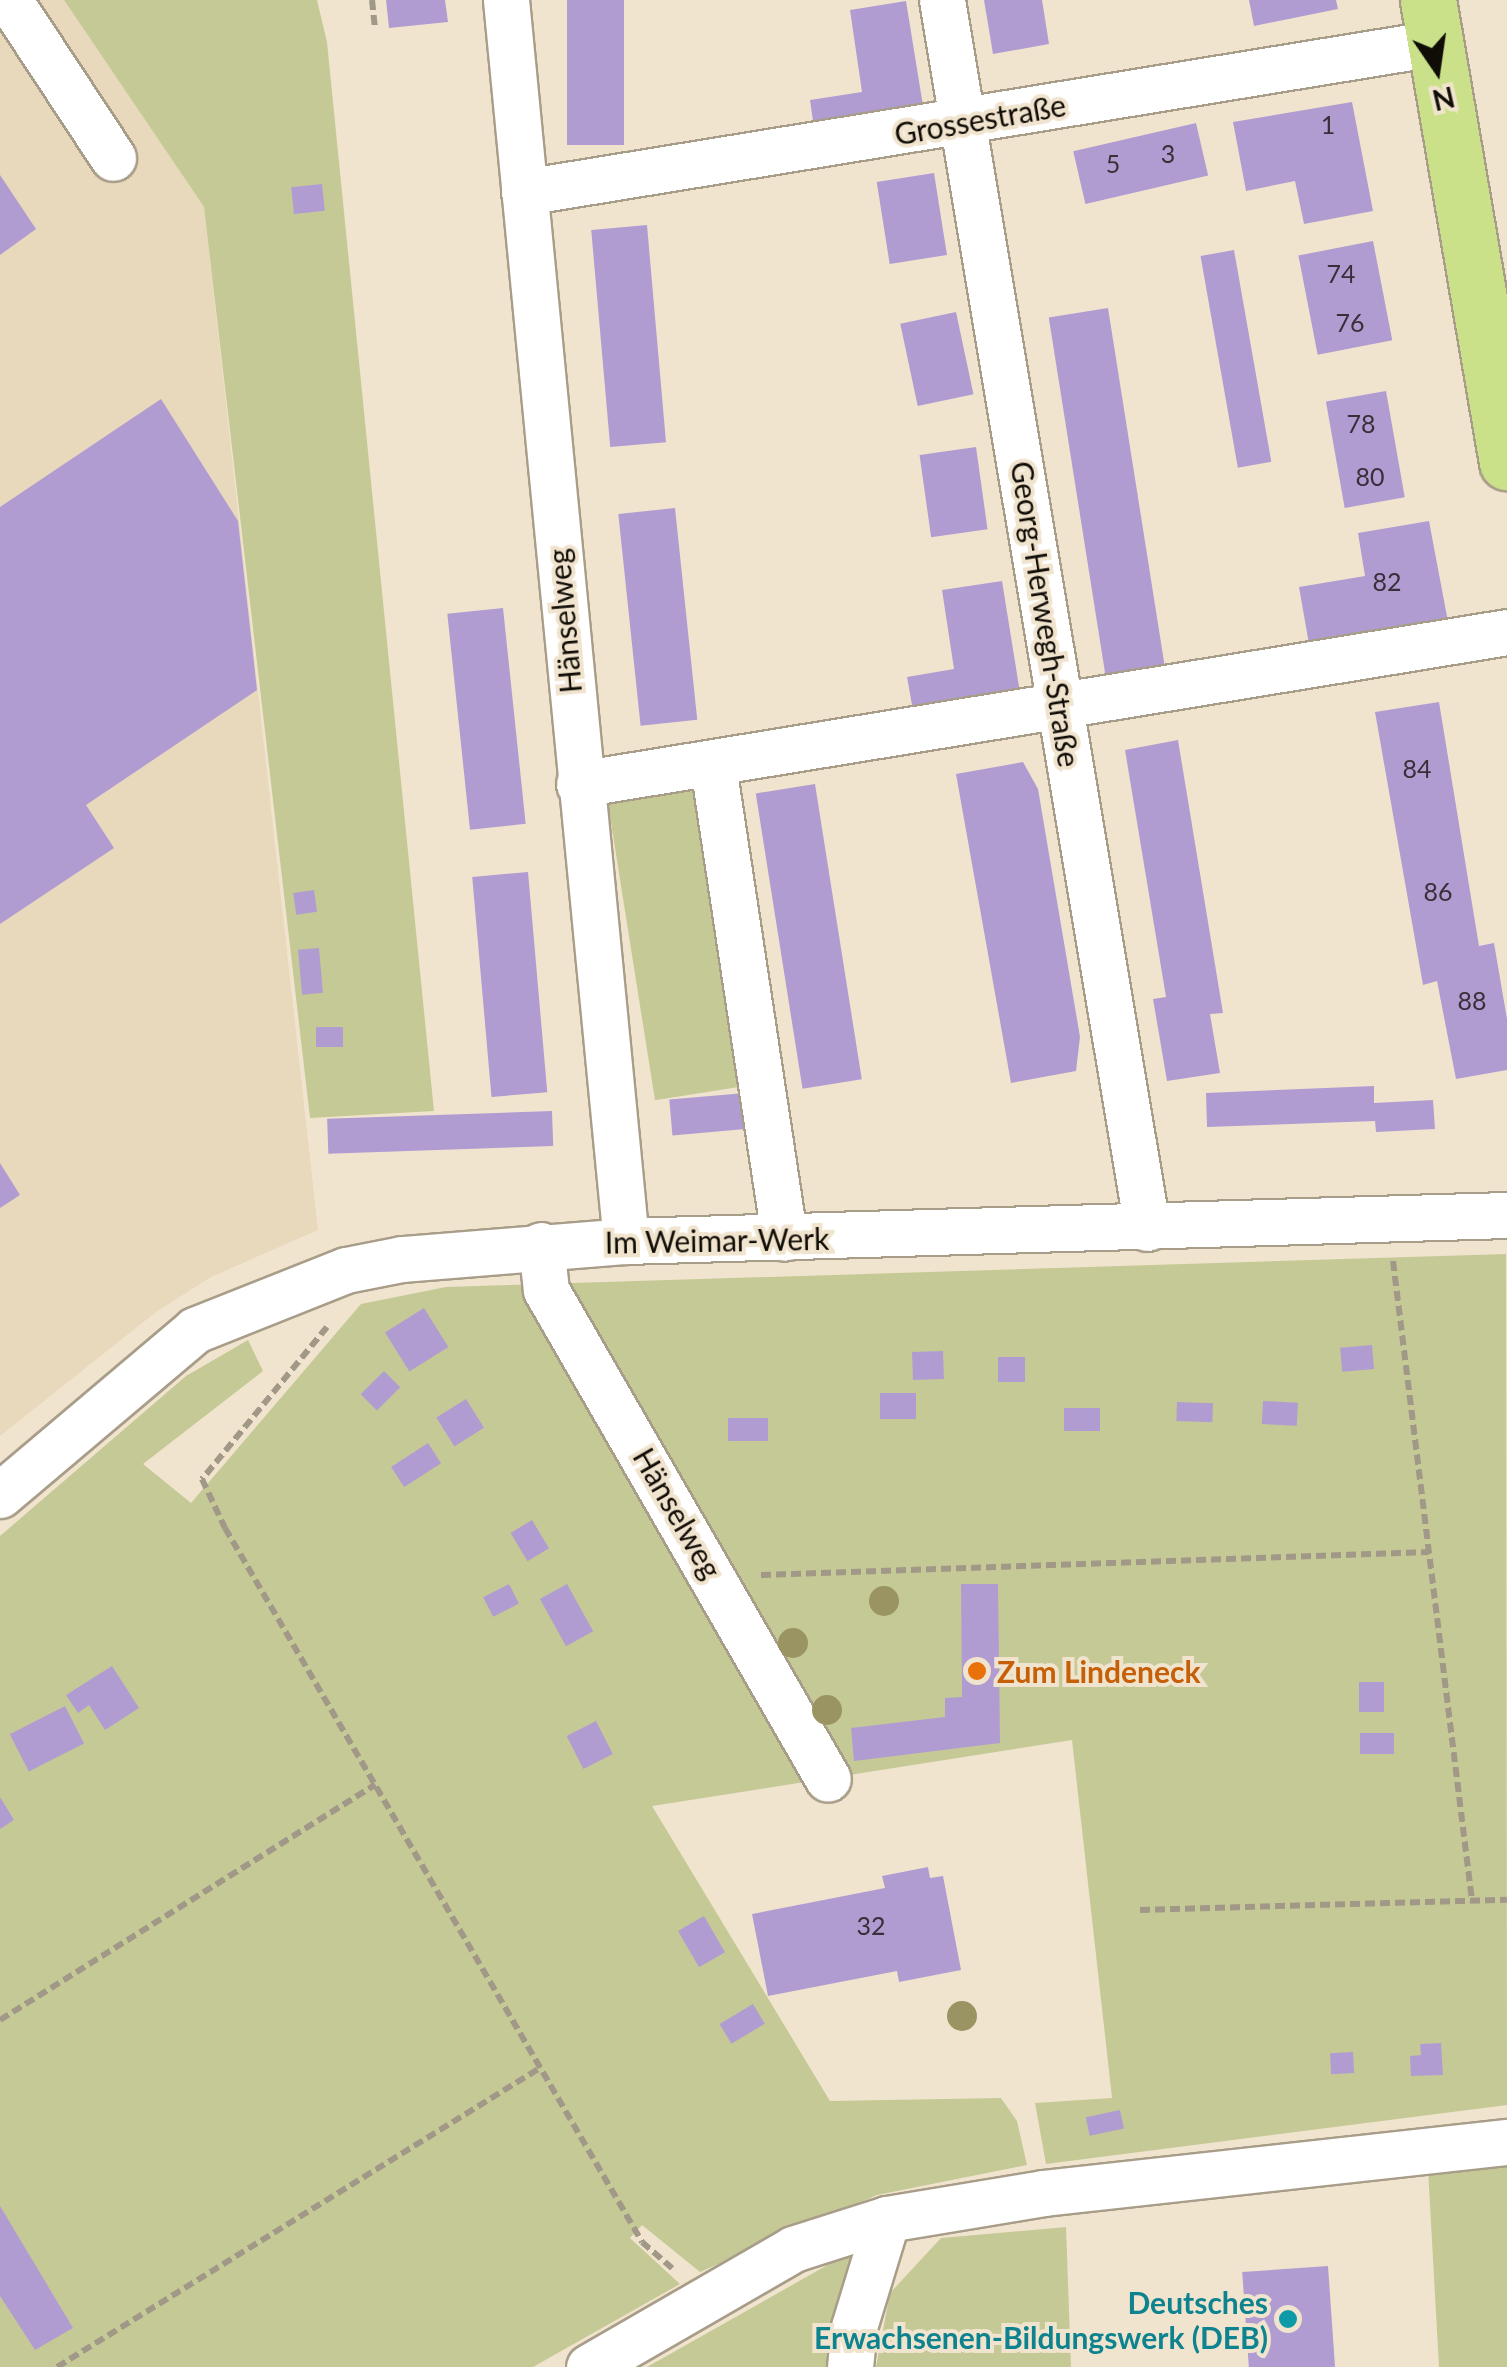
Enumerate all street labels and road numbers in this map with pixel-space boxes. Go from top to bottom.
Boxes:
street label: Grossestraße [891,86,1069,152]
street label: Georg-Herwegh-Straße [1004,459,1088,769]
street label: Hänselweg [540,547,588,695]
street label: Im Weimar-Werk [604,1220,830,1260]
street label: Hänselweg [626,1441,730,1585]

